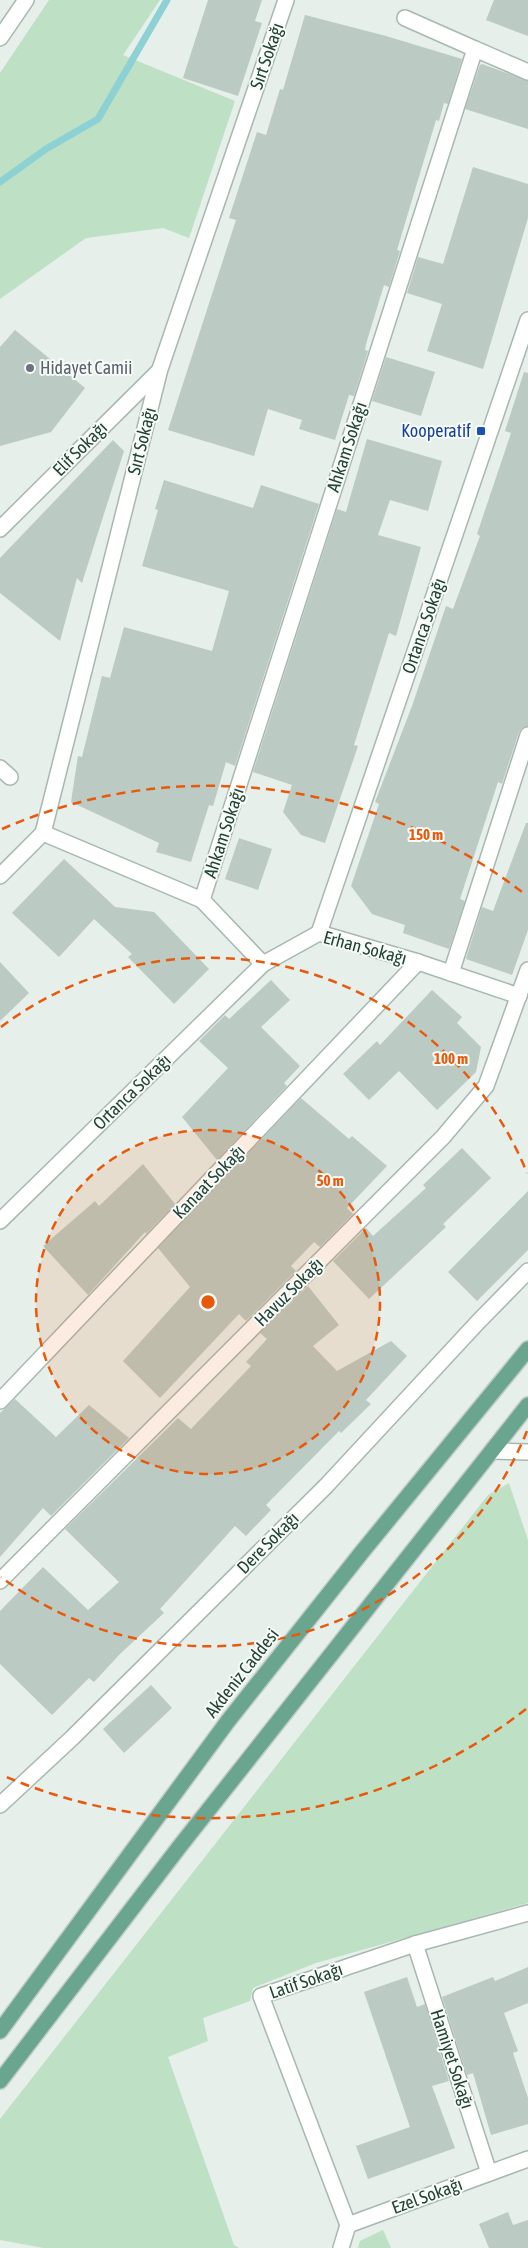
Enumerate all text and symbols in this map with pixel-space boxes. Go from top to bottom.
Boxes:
street label: Sırt Sokağı [245,20,288,92]
place label: Hidayet Camii [40,357,132,378]
marker: Hidayet Camii [24,362,36,374]
street label: Ahkam Sokağı [322,399,371,495]
street label: Sırt Sokağı [123,405,160,477]
street label: Elif Sokağı [48,417,111,480]
place label: Kooperatif [401,420,471,441]
marker: Kooperatif [475,425,487,437]
street label: Ortanca Sokağı [397,575,450,676]
street label: Ahkam Sokağı [199,785,248,881]
text: 150 m [409,826,443,843]
street label: Erhan Sokağı [321,926,409,969]
street label: Ortanca Sokağı [89,1049,175,1134]
text: 100 m [434,1050,468,1067]
street label: Kanaat Sokağı [168,1140,249,1223]
text: 50 m [317,1172,344,1189]
street label: Havuz Sokağı [250,1253,327,1330]
centre of rings [199,1293,217,1311]
street label: Dere Sokağı [233,1508,303,1578]
street label: Akdeniz Caddesi [200,1624,283,1721]
street label: Latif Sokağı [266,1958,345,2003]
street label: Hamiyet Sokağı [427,2007,478,2111]
street label: Ezel Sokağı [389,2173,465,2218]

